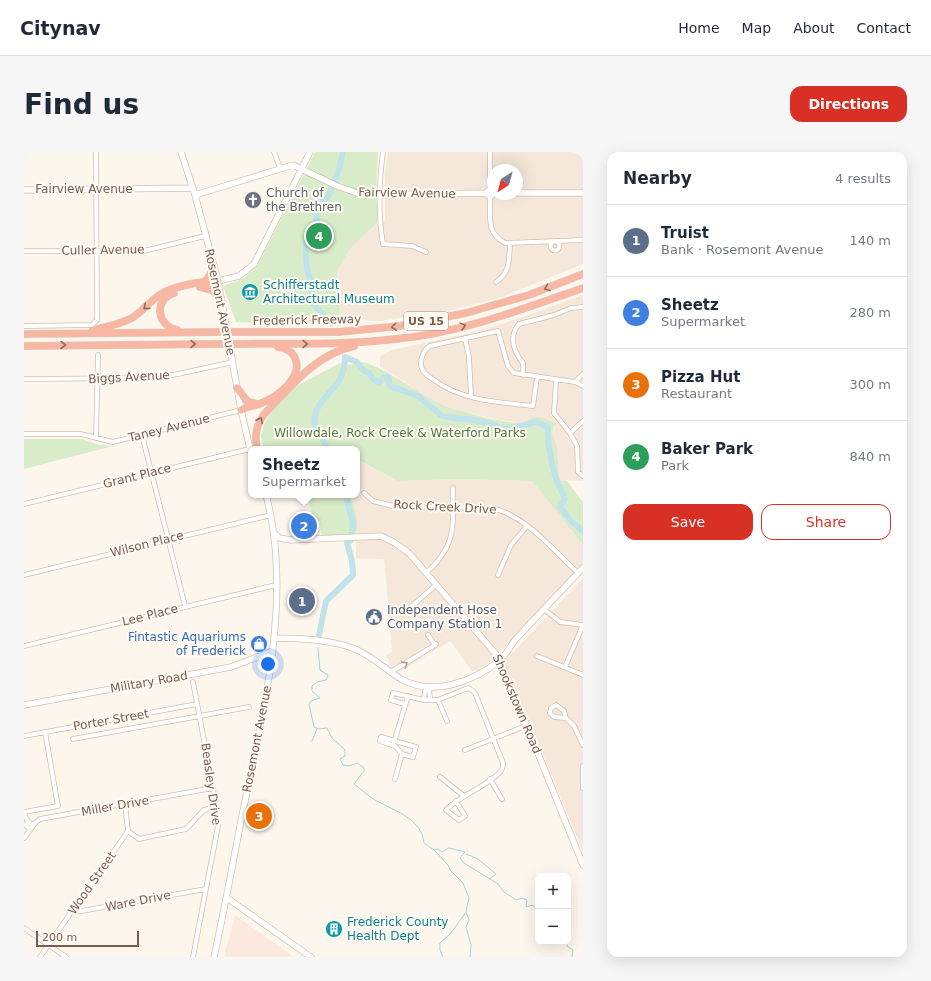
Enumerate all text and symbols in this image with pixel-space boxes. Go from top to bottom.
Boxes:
text: Citynav [20,17,101,39]
text: Home [678,20,720,36]
text: Map [742,20,771,36]
text: About [793,20,835,36]
text: Contact [857,20,911,36]
button: Directions [790,86,907,122]
text: Find us [24,88,139,121]
north arrow [487,164,523,200]
text: Nearby [623,168,692,188]
text: 4 results [835,171,891,186]
street label: Fairview Avenue [35,182,133,196]
street label: Fairview Avenue [358,185,456,201]
place label: Church of the Brethren [266,186,342,214]
church icon: Church of the Brethren [243,190,263,210]
pin: 4 [306,221,332,251]
text: Truist [661,224,709,242]
text: 1 [631,233,641,248]
text: 140 m [849,233,891,248]
street label: Culler Avenue [61,242,145,258]
text: Bank · Rosemont Avenue [661,242,824,257]
street label: Rosemont Avenue [202,247,238,357]
place label: Schifferstadt Architectural Museum [263,278,395,306]
museum icon: Schifferstadt Architectural Museum [240,282,260,302]
one-way arrow [543,284,550,292]
text: Sheetz [661,296,719,314]
one-way arrow [143,302,150,309]
text: 2 [631,305,641,320]
text: 280 m [849,305,891,320]
street label: Frederick Freeway [253,312,361,328]
road number: US 15 [404,312,448,330]
text: Supermarket [661,314,745,329]
one-way arrow [391,322,397,331]
one-way arrow [460,322,467,331]
one-way arrow [190,340,196,348]
one-way arrow [302,340,308,348]
one-way arrow [60,341,66,349]
street label: Biggs Avenue [88,368,170,386]
text: Pizza Hut [661,368,740,386]
text: 3 [631,377,641,392]
text: 300 m [849,377,891,392]
text: Restaurant [661,386,732,401]
street label: Taney Avenue [126,411,211,445]
one-way arrow [256,417,263,424]
park label: Willowdale, Rock Creek & Waterford Parks [274,426,526,440]
text: Baker Park [661,440,753,458]
popup [248,446,360,498]
text: 4 [631,449,641,464]
text: 840 m [849,449,891,464]
text: Sheetz [262,456,320,474]
text: Park [661,458,689,473]
street label: Grant Place [102,461,172,491]
text: Supermarket [262,474,346,489]
street label: Rock Creek Drive [393,497,497,517]
button: Save [623,504,753,540]
button: Share [761,504,891,540]
pin: 2 [291,511,317,541]
street label: Wilson Place [109,528,185,560]
pin: 1 [289,586,315,616]
street label: Lee Place [121,601,179,629]
place label: Independent Hose Company Station 1 [387,603,502,631]
public building icon: Independent Hose Company Station 1 [364,607,384,627]
place label: Fintastic Aquariums of Frederick [128,630,246,658]
shop icon: Fintastic Aquariums of Frederick [249,634,269,654]
street label: Shookstown Road [490,652,544,756]
your location [258,654,278,674]
one-way arrow [400,661,407,668]
street label: Military Road [109,668,189,696]
street label: Rosemont Avenue [240,684,274,794]
street label: Porter Street [72,706,150,734]
street label: Beasley Drive [198,742,224,826]
street label: Miller Drive [80,793,150,819]
pin: 3 [246,801,272,831]
street label: Wood Street [65,849,119,917]
map controls [535,873,571,945]
button: + [535,873,571,909]
street label: Ware Drive [104,888,172,914]
button: − [535,909,571,945]
place label: Frederick County Health Dept [347,915,448,943]
building icon: Frederick County Health Dept [324,919,344,939]
scale bar [36,929,139,948]
text: 200 m [42,931,77,944]

